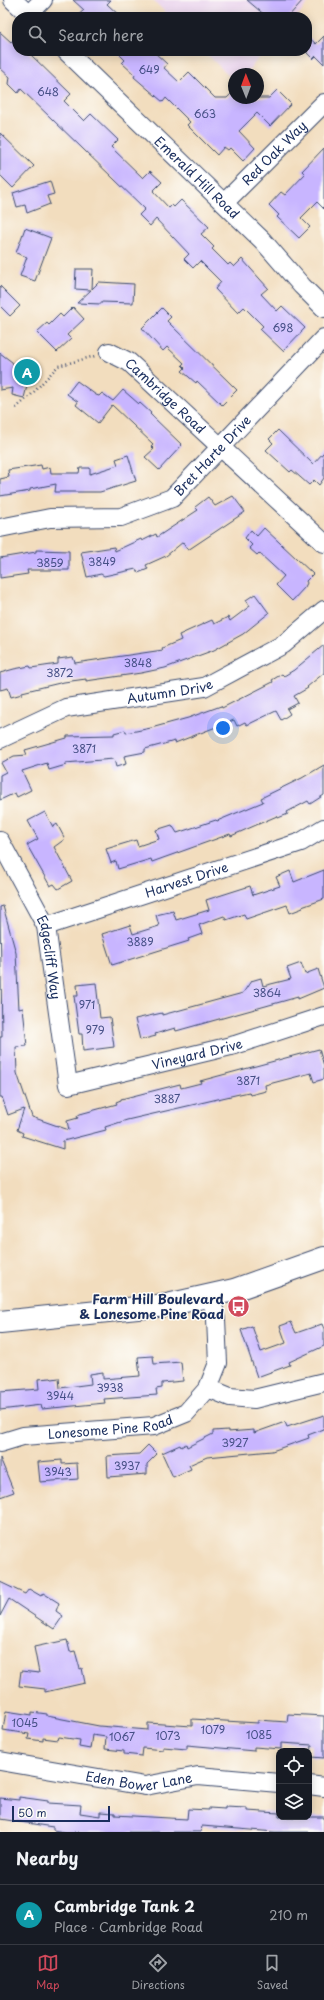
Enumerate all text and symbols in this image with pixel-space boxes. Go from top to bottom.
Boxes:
search box [12,12,312,56]
icon: search [26,23,48,45]
text: Search here [58,23,144,46]
house number: 649 [138,61,160,78]
north arrow [228,68,264,104]
house number: 648 [37,83,59,100]
house number: 663 [194,105,216,122]
street label: Red Oak Way [237,116,310,189]
street label: Emerald Hill Road [151,131,244,223]
house number: 698 [273,319,294,336]
street label: Cambridge Road [121,353,210,438]
pin: A [14,357,40,387]
street label: Bret Harte Drive [169,411,255,500]
house number: 3849 [88,553,116,570]
house number: 3859 [36,554,64,571]
house number: 3848 [124,654,152,671]
house number: 3872 [46,664,74,681]
street label: Autumn Drive [126,674,216,708]
your location [213,718,233,738]
house number: 3871 [72,740,96,757]
street label: Harvest Drive [142,857,230,902]
street label: Edgecliff Way [33,911,66,1001]
house number: 3889 [126,933,154,950]
house number: 3864 [253,984,281,1001]
house number: 971 [79,996,95,1013]
house number: 979 [85,1021,105,1038]
street label: Vineyard Drive [150,1033,245,1074]
house number: 3871 [236,1072,260,1089]
house number: 3887 [154,1090,180,1107]
place label: Farm Hill Boulevard & Lonesome Pine Road [79,1289,224,1323]
bus stop icon: Farm Hill Boulevard & Lonesome Pine Road [226,1293,252,1319]
house number: 3938 [96,1379,124,1396]
house number: 3944 [46,1387,74,1404]
street label: Lonesome Pine Road [47,1409,176,1443]
house number: 3927 [221,1434,249,1451]
house number: 3937 [114,1457,140,1474]
house number: 3943 [44,1463,72,1480]
house number: 1045 [12,1714,38,1731]
house number: 1079 [201,1721,225,1738]
house number: 1085 [246,1726,272,1743]
house number: 1073 [155,1727,181,1744]
house number: 1067 [109,1728,135,1745]
map controls [276,1748,312,1820]
button: locate [276,1748,312,1784]
street label: Eden Bower Lane [84,1766,194,1795]
button: layers [276,1784,312,1820]
scale bar [12,1804,110,1823]
text: 50 m [18,1804,47,1821]
text: Nearby [16,1845,78,1871]
text: Cambridge Tank 2 [54,1894,195,1917]
text: A [24,1905,34,1924]
text: 210 m [269,1905,308,1924]
text: Place · Cambridge Road [54,1917,203,1936]
tab: Map [36,1952,59,1993]
tab: Directions [131,1952,185,1993]
tab: Saved [257,1952,288,1993]

